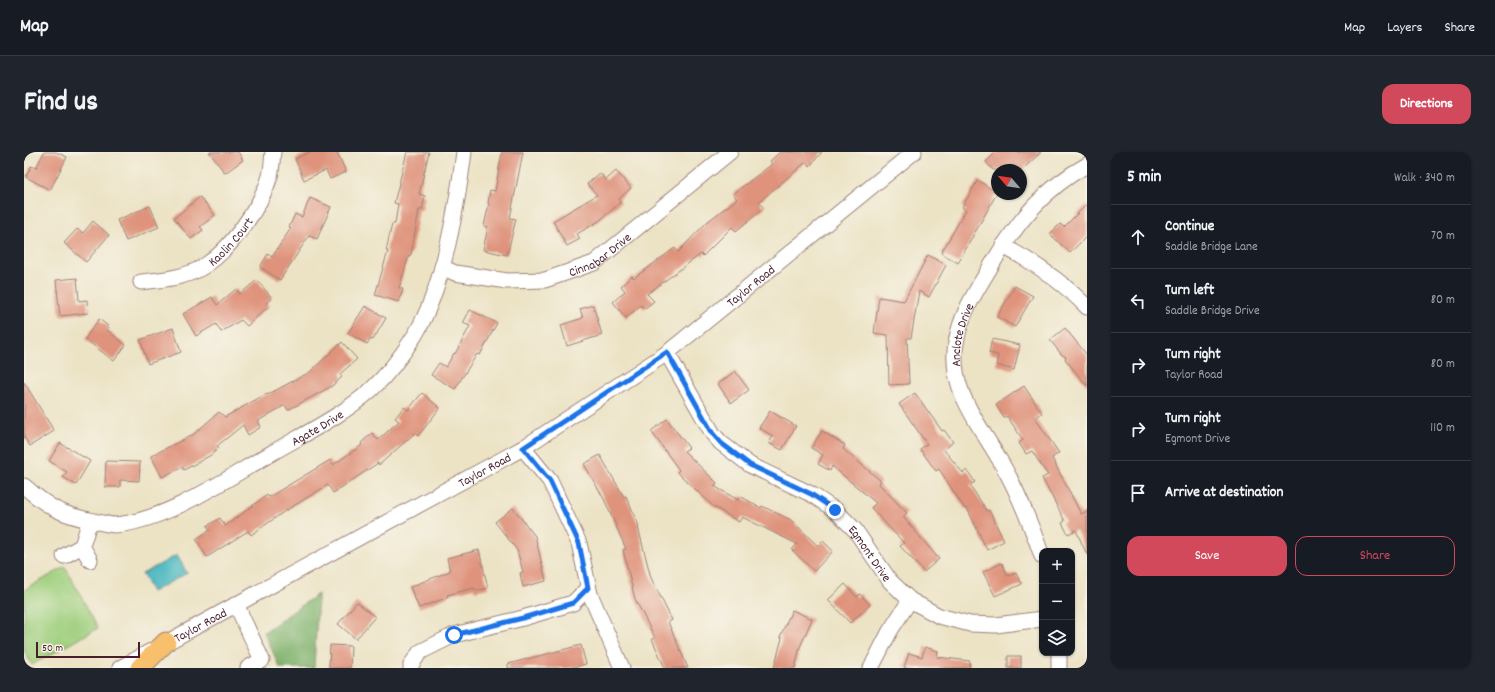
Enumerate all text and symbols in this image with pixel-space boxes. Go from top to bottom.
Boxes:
text: Map [20,14,49,41]
text: Map [1344,18,1365,38]
text: Layers [1387,18,1422,38]
text: Share [1444,18,1475,38]
text: Find us [24,84,98,124]
button: Directions [1382,84,1471,124]
north arrow [991,164,1027,200]
text: 5 min [1127,166,1161,190]
text: Walk · 340 m [1394,169,1455,188]
street label: Kaolin Court [205,214,259,272]
text: Continue [1165,216,1214,238]
icon: ahead [1127,226,1149,248]
text: 70 m [1431,227,1455,246]
street label: Cinnabar Drive [567,229,637,283]
text: Saddle Bridge Lane [1165,238,1258,257]
street label: Taylor Road [723,262,780,313]
text: Turn left [1165,280,1214,302]
icon: left [1127,290,1149,312]
text: 80 m [1431,291,1455,310]
street label: Anclote Drive [948,300,980,367]
text: Saddle Bridge Drive [1165,302,1260,321]
text: Turn right [1165,344,1221,366]
icon: right [1127,354,1149,376]
text: 80 m [1431,355,1455,374]
text: Taylor Road [1165,366,1223,385]
street label: Agate Drive [288,406,348,452]
text: Turn right [1165,408,1221,430]
icon: right [1127,418,1149,440]
text: 110 m [1430,419,1455,438]
text: Egmont Drive [1165,430,1230,449]
street label: Taylor Road [456,449,515,493]
icon: arrive [1127,482,1149,504]
text: Arrive at destination [1165,482,1283,504]
route end [826,501,844,519]
street label: Egmont Drive [843,522,895,587]
button: Save [1127,536,1287,576]
button: Share [1295,536,1455,576]
map controls [1039,548,1075,656]
button: + [1039,548,1075,584]
button: − [1039,584,1075,620]
street label: Taylor Road [171,604,231,649]
button: layers [1039,620,1075,656]
route start [445,626,463,644]
scale bar [36,640,140,659]
text: 50 m [42,641,63,657]

